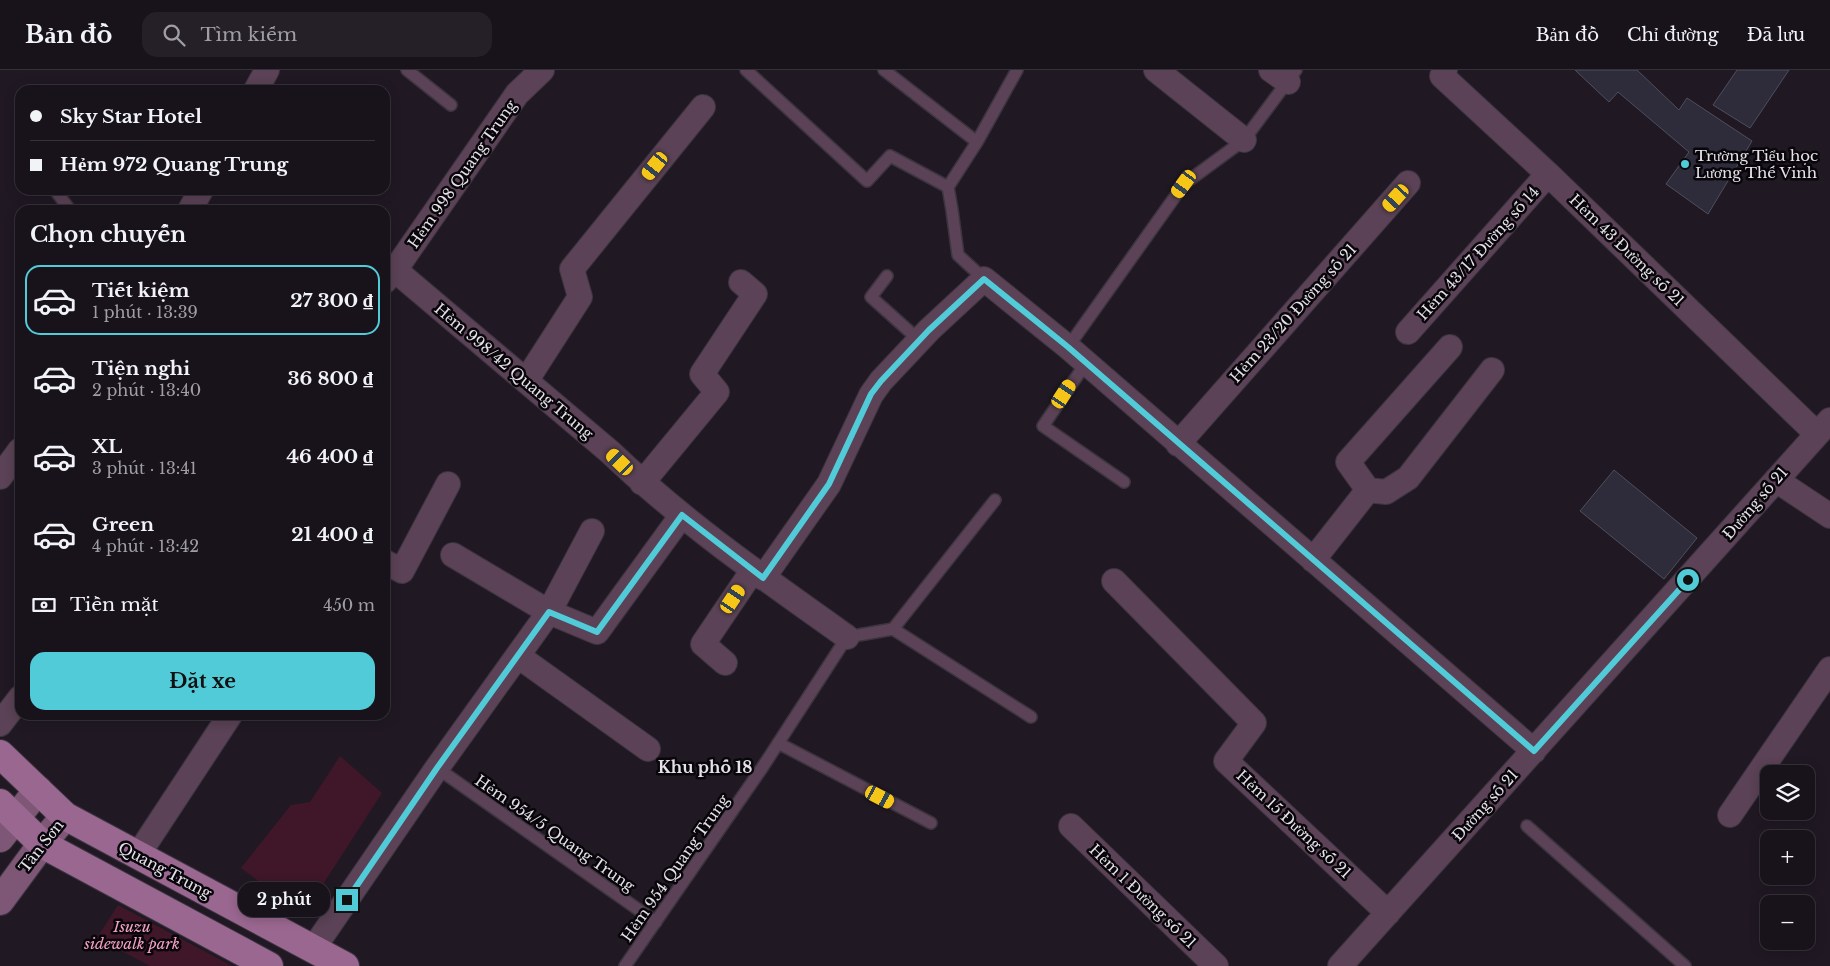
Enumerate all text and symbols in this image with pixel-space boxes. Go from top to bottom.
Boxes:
search box [142,12,492,57]
text: Bản đồ [25,20,112,49]
icon: search [160,21,188,49]
text: Tìm kiếm [200,23,297,46]
text: Bản đồ [1536,24,1599,46]
text: Chỉ đường [1627,24,1719,46]
text: Đã lưu [1747,24,1805,46]
street label: Hẻm 998 Quang Trung [404,95,521,252]
text: Sky Star Hotel [60,105,202,128]
place label: Trường Tiểu học Lương Thế Vinh [1695,146,1818,182]
car [639,150,670,182]
text: Hẻm 972 Quang Trung [60,153,288,176]
marker: Trường Tiểu học Lương Thế Vinh [1679,158,1691,170]
car [1169,167,1198,201]
car [1380,182,1411,214]
street label: Hẻm 43/17 Đường số 14 [1413,182,1543,324]
street label: Hẻm 43 Đường số 21 [1565,190,1689,310]
text: Chọn chuyến [30,221,186,248]
street label: Hẻm 23/20 Đường số 21 [1226,240,1360,386]
icon: car [32,278,77,323]
text: Tiết kiệm [92,279,189,302]
text: 27 300 ₫ [290,289,373,312]
street label: Hẻm 998/42 Quang Trung [431,299,598,444]
text: 1 phút · 13:39 [92,302,198,322]
icon: car [32,356,77,401]
text: Tiện nghi [92,357,190,380]
text: 36 800 ₫ [287,367,373,390]
car [1049,377,1078,411]
text: 2 phút · 13:40 [92,380,201,400]
icon: car [32,434,77,479]
text: XL [92,435,122,458]
text: 46 400 ₫ [286,445,373,468]
car [603,446,636,478]
text: 3 phút · 13:41 [92,458,197,478]
street label: Đường số 21 [1718,463,1792,543]
icon: car [32,512,77,557]
text: Green [92,513,154,536]
text: 21 400 ₫ [291,523,373,546]
text: 4 phút · 13:42 [92,536,199,556]
route start [1677,569,1699,591]
car [718,582,747,616]
icon: cash [30,591,58,619]
text: Tiền mặt [70,593,159,616]
text: 450 m [323,595,375,615]
button: Đặt xe [30,652,375,710]
district label: Khu phố 18 [658,757,752,777]
street label: Đường số 21 [1448,765,1522,845]
map controls [1760,765,1815,950]
button: layers [1760,765,1815,820]
street label: Hẻm 15 Đường số 21 [1233,766,1355,882]
street label: Hẻm 954/5 Quang Trung [472,771,639,896]
car [863,783,896,811]
street label: Hẻm 954 Quang Trung [617,790,734,945]
street label: Tân Sơn [15,816,67,876]
button: + [1760,830,1815,885]
street label: Quang Trung [115,837,216,903]
street label: Hẻm 1 Đường số 21 [1085,840,1201,952]
callout: 2 phút [237,882,330,918]
text: 2 phút [257,889,311,909]
route end [336,889,358,911]
button: − [1760,895,1815,950]
park label: Isuzu sidewalk park [83,917,180,953]

